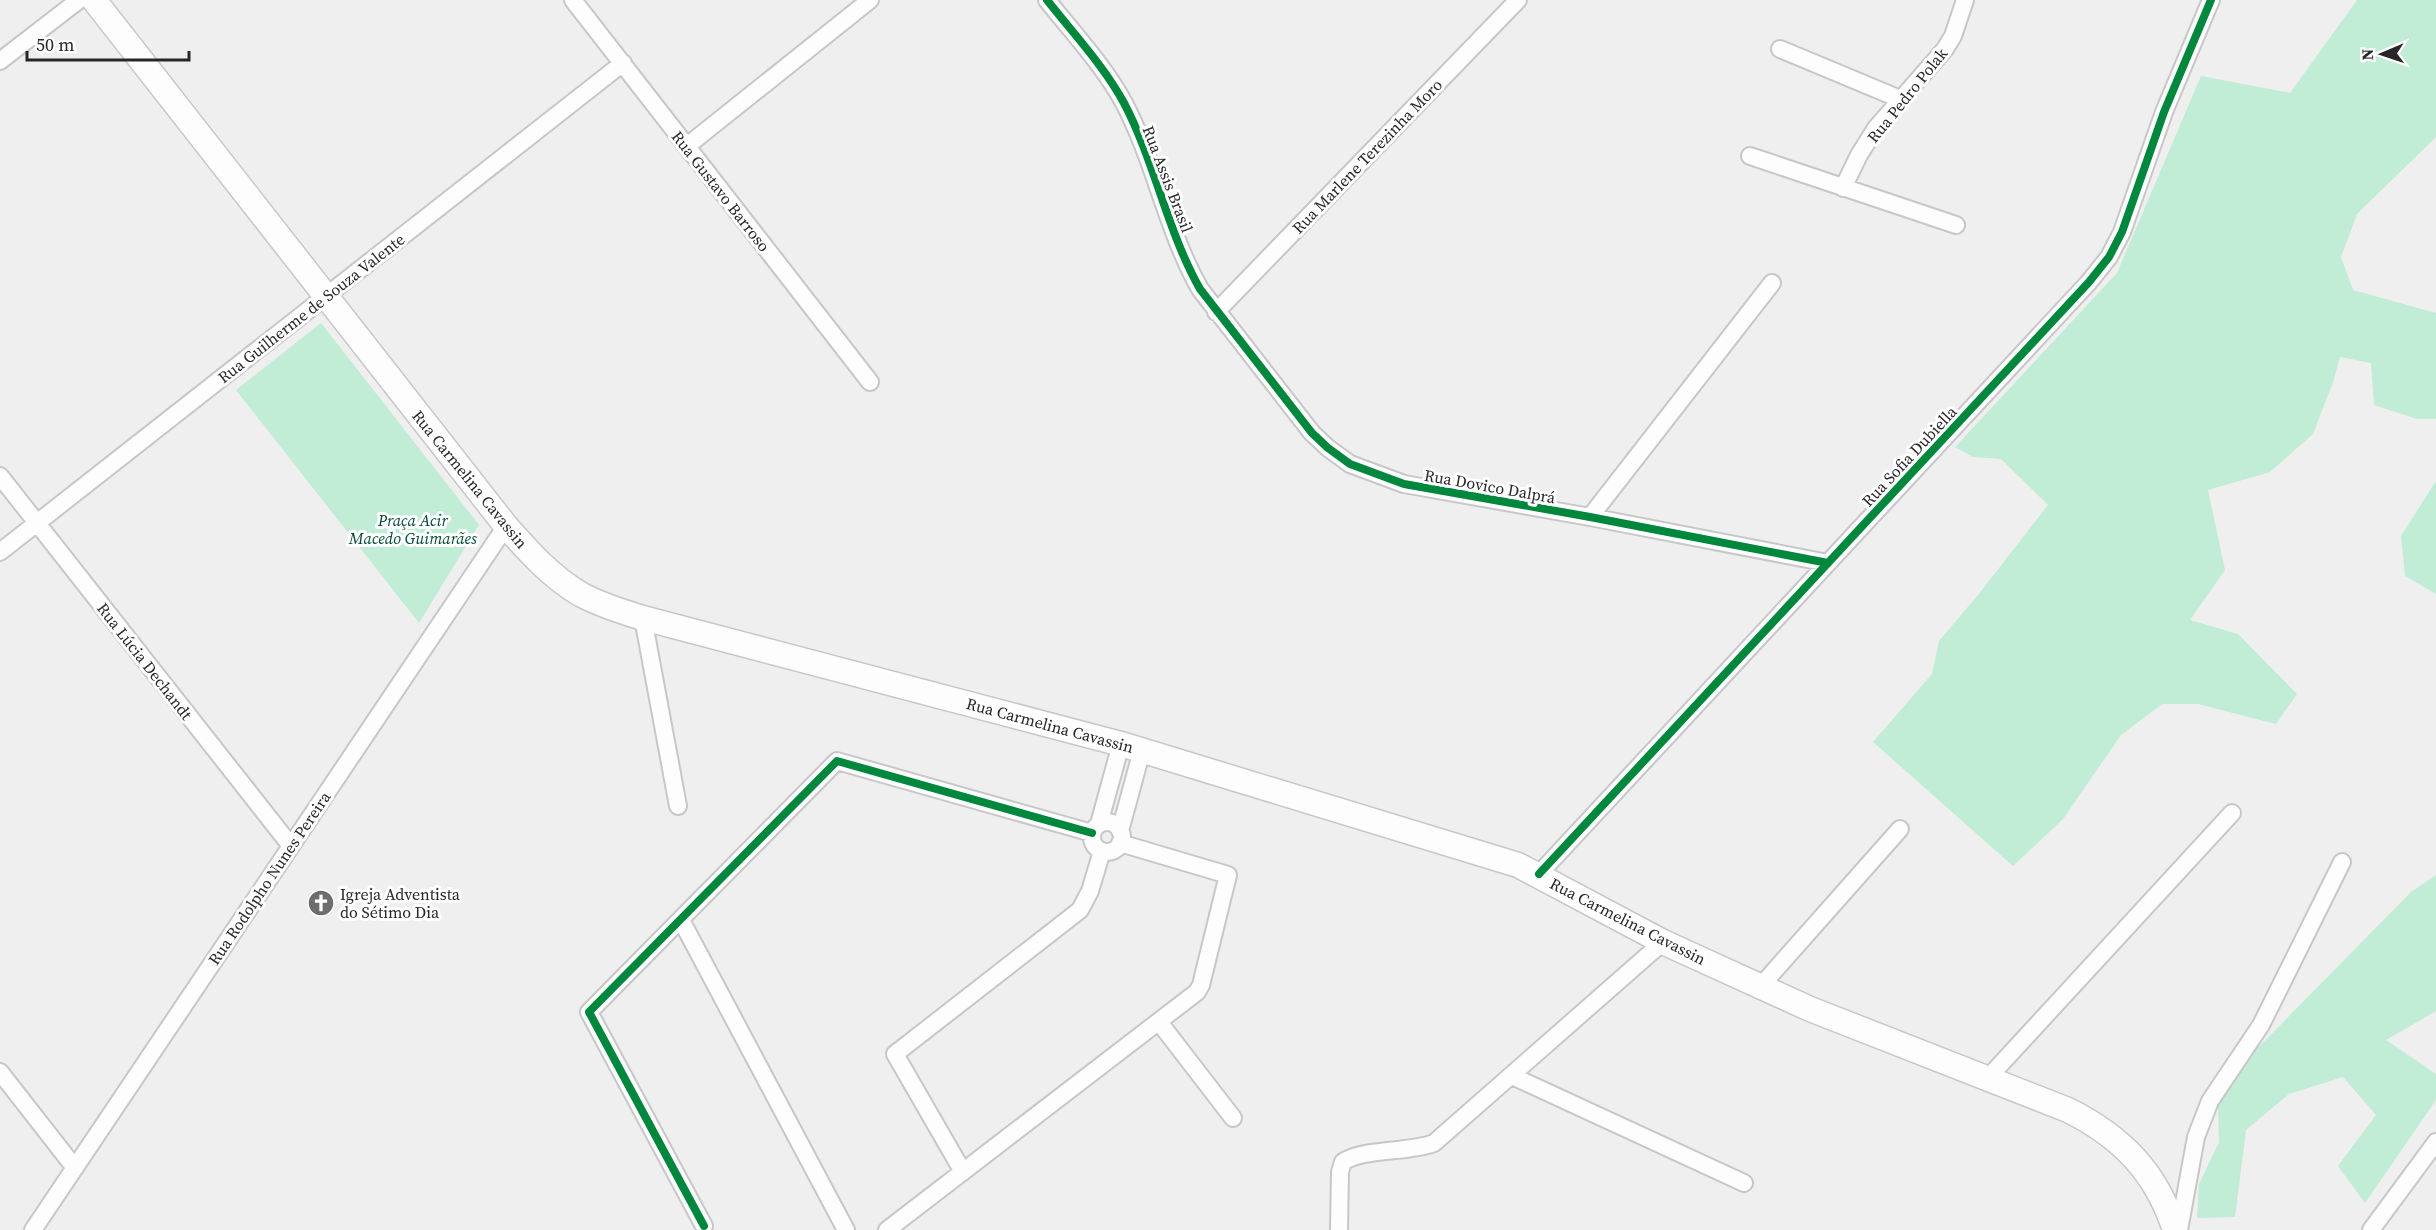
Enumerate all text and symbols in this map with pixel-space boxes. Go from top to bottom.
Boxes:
scale bar [27,24,189,62]
north arrow [2352,24,2412,84]
text: 50 m [36,32,74,57]
street label: Rua Pedro Polak [1862,43,1952,147]
text: N [2356,48,2378,61]
street label: Rua Marlene Terezinha Moro [1287,74,1447,238]
street label: Rua Assis Brasil [1138,122,1199,236]
street label: Rua Gustavo Barroso [667,126,775,256]
street label: Rua Guilherme de Souza Valente [213,228,409,388]
street label: Rua Sofia Dubiella [1857,400,1962,511]
street label: Rua Carmelina Cavassin [407,405,533,553]
street label: Rua Dovico Dalprá [1423,464,1558,509]
park label: Praça Acir Macedo Guimarães [348,509,477,549]
street label: Rua Lúcia Dechandt [92,598,198,725]
street label: Rua Carmelina Cavassin [964,692,1136,758]
street label: Rua Rodolpho Nunes Pereira [203,786,336,969]
street label: Rua Carmelina Cavassin [1546,872,1710,970]
place label: Igreja Adventista do Sétimo Dia [340,883,461,923]
church icon: Igreja Adventista do Sétimo Dia [306,888,336,918]

